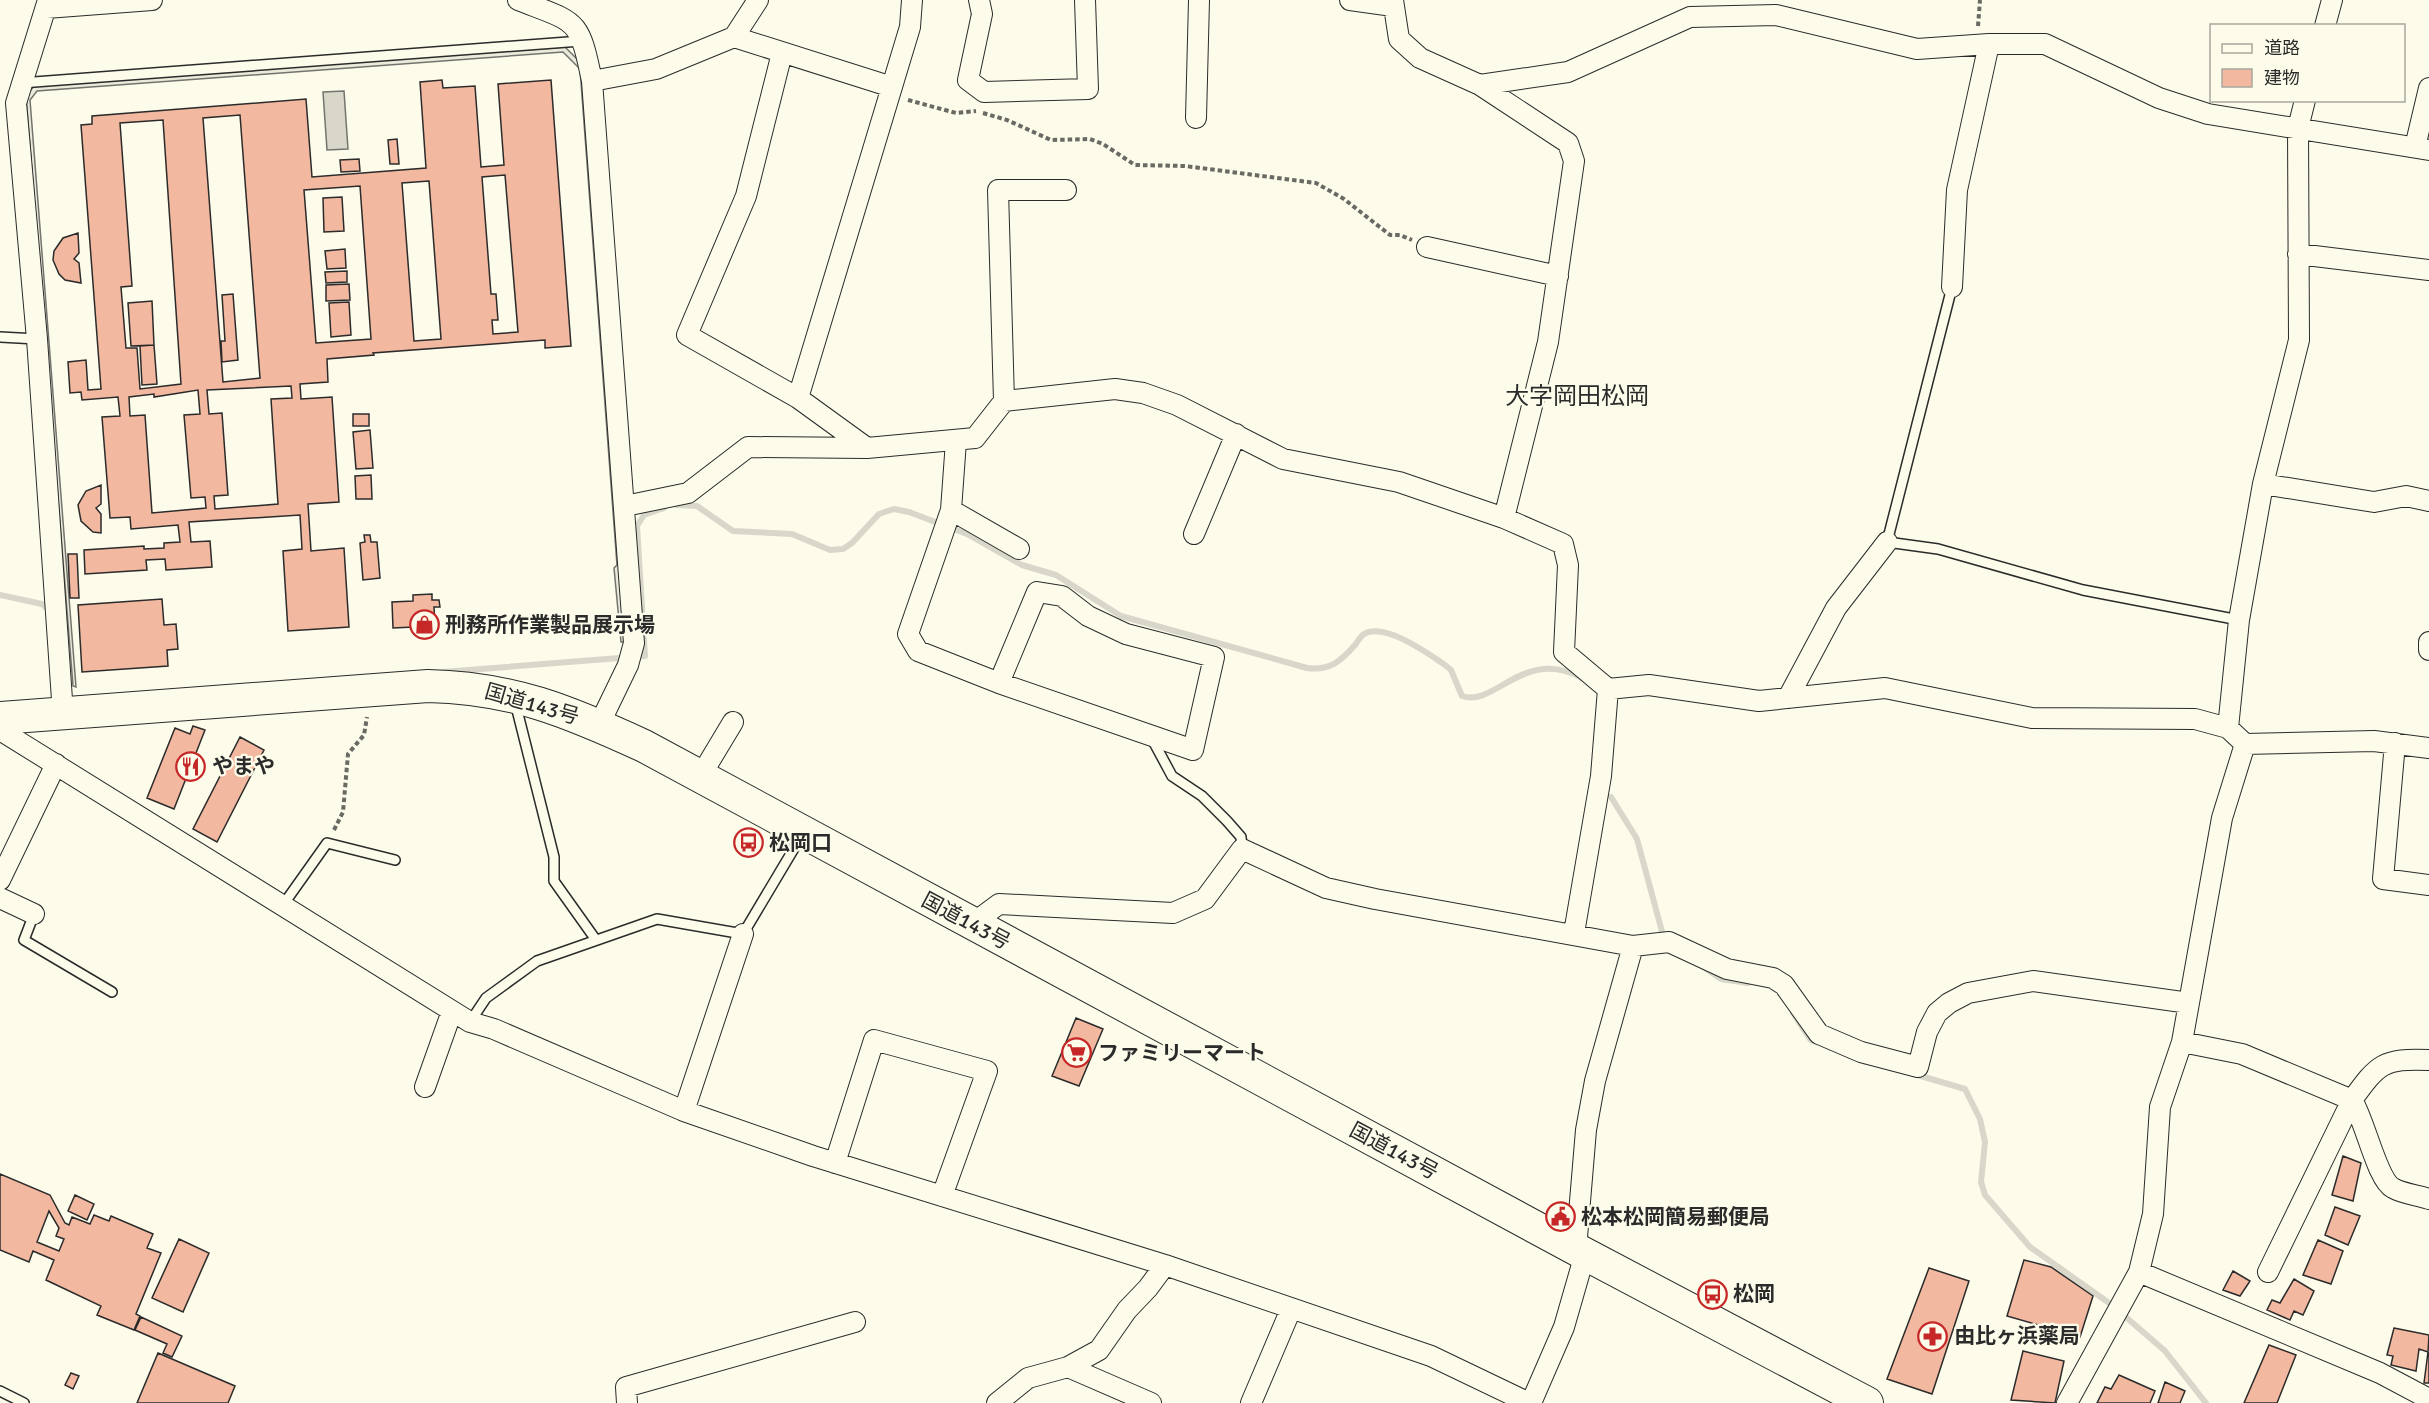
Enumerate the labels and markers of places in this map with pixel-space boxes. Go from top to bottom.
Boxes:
shop icon: 刑務所作業製品展示場 [408,609,440,641]
place label: 刑務所作業製品展示場 [445,612,655,638]
restaurant icon: やまや [175,750,207,782]
place label: やまや [212,753,275,779]
bus stop icon: 松岡口 [732,827,764,859]
place label: 松岡口 [769,830,832,856]
supermarket icon: ファミリーマート [1061,1037,1093,1069]
place label: ファミリーマート [1098,1040,1266,1066]
public building icon: 松本松岡簡易郵便局 [1544,1201,1576,1233]
place label: 松本松岡簡易郵便局 [1581,1204,1770,1230]
bus stop icon: 松岡 [1696,1278,1728,1310]
place label: 松岡 [1733,1281,1775,1307]
pharmacy icon: 由比ヶ浜薬局 [1917,1320,1949,1352]
place label: 由比ヶ浜薬局 [1954,1323,2080,1349]

